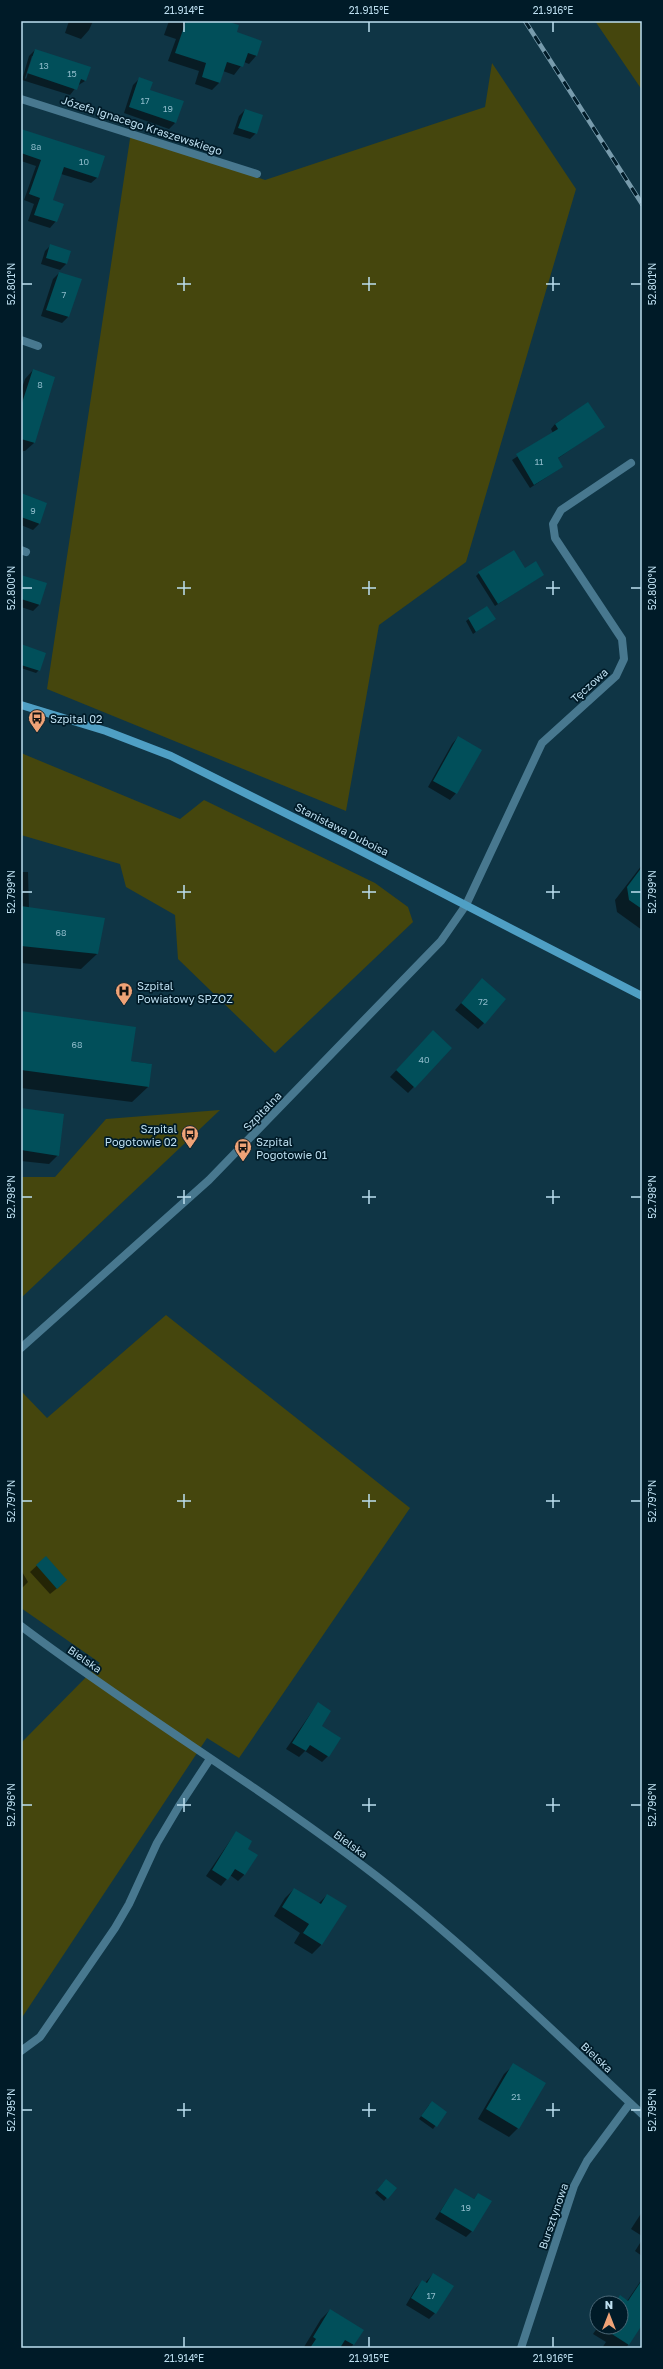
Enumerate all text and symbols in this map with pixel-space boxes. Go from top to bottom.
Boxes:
text: 21.914°E [164,4,204,16]
text: 21.915°E [349,4,389,16]
text: 21.916°E [533,4,573,16]
house number: 13 [39,60,49,71]
house number: 15 [67,68,77,79]
street label: Józefa Ignacego Kraszewskiego [60,93,224,157]
house number: 17 [140,95,150,106]
house number: 19 [163,103,173,114]
house number: 8a [31,141,41,152]
house number: 10 [79,156,89,167]
text: 52.801°N [5,263,17,305]
text: 52.801°N [646,263,658,305]
house number: 7 [62,289,67,300]
house number: 8 [37,379,43,390]
house number: 11 [535,456,544,467]
house number: 9 [30,505,36,516]
text: 52.800°N [5,566,17,610]
text: 52.800°N [646,566,658,610]
street label: Tęczowa [568,665,610,705]
bus stop icon: Szpital 02 [27,708,47,733]
place label: Szpital 02 [50,712,102,725]
street label: Stanisława Duboisa [293,800,391,858]
text: 52.799°N [5,870,17,914]
text: 52.799°N [646,870,658,914]
house number: 68 [56,927,66,938]
place label: Szpital Powiatowy SPZOZ [137,979,233,1005]
hospital icon: Szpital Powiatowy SPZOZ [114,981,134,1006]
house number: 72 [478,996,488,1007]
house number: 68 [72,1039,82,1050]
house number: 40 [418,1054,430,1065]
street label: Szpitalna [240,1089,284,1133]
place label: Szpital Pogotowie 02 [105,1122,177,1148]
bus stop icon: Szpital Pogotowie 02 [180,1124,200,1149]
place label: Szpital Pogotowie 01 [256,1135,327,1161]
bus stop icon: Szpital Pogotowie 01 [233,1137,253,1162]
text: 52.798°N [5,1175,17,1219]
text: 52.798°N [646,1175,658,1219]
text: 52.797°N [5,1480,17,1522]
text: 52.797°N [646,1480,658,1522]
street label: Bielska [66,1643,104,1675]
text: 52.796°N [5,1783,17,1827]
text: 52.796°N [646,1783,658,1827]
street label: Bielska [332,1827,370,1861]
street label: Bielska [579,2039,615,2075]
text: 52.795°N [5,2088,17,2132]
text: 52.795°N [646,2088,658,2132]
house number: 21 [511,2091,521,2102]
street label: Bursztynowa [536,2181,570,2251]
house number: 19 [461,2202,471,2213]
house number: 17 [426,2290,436,2301]
north arrow [589,2295,629,2335]
text: N [605,2298,613,2311]
text: 21.914°E [164,2352,204,2364]
text: 21.915°E [349,2352,389,2364]
text: 21.916°E [533,2352,573,2364]

